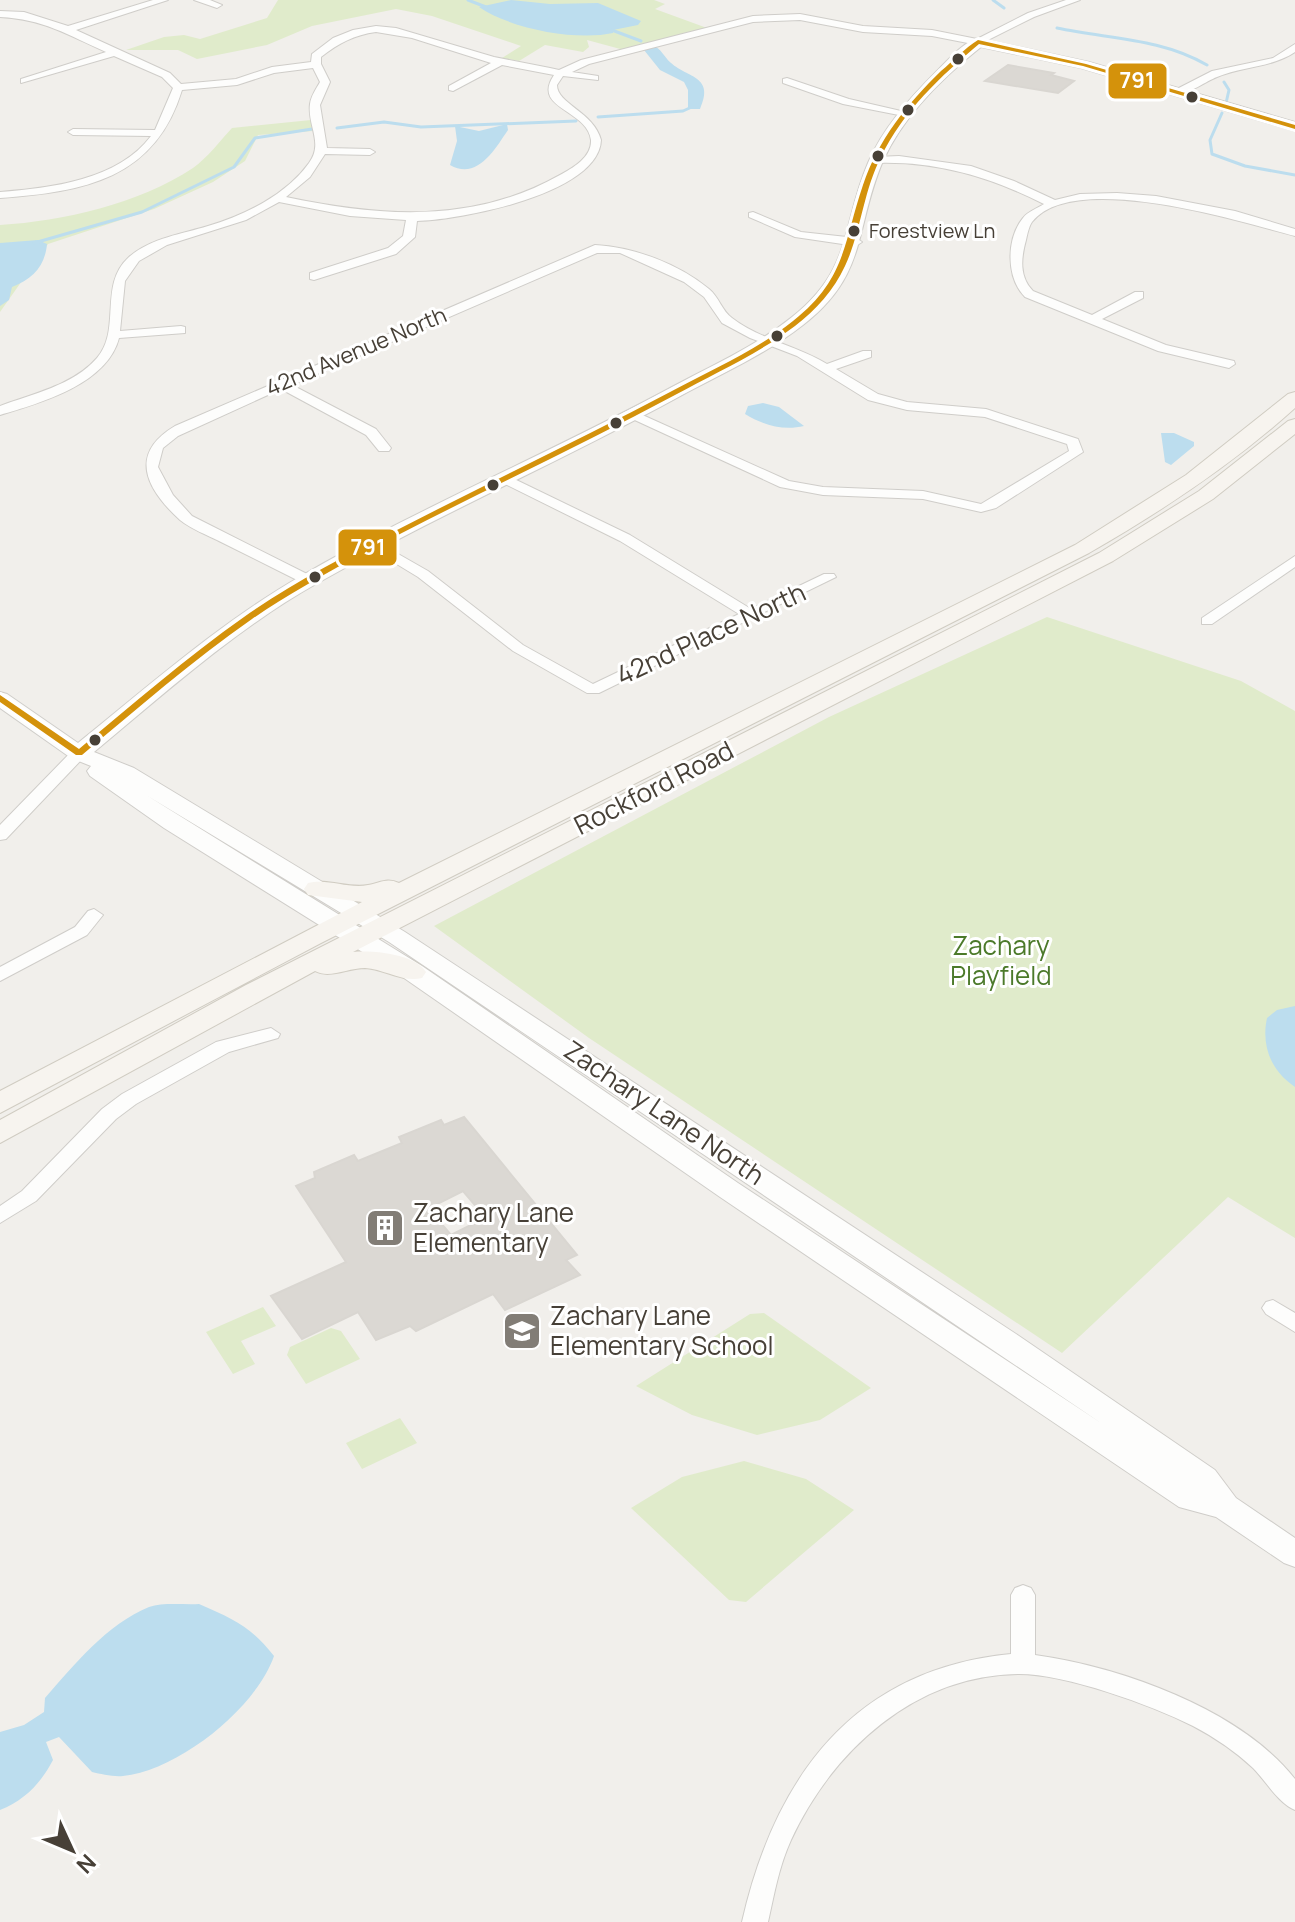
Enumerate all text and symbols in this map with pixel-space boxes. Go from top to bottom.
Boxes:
unlabelled marker [950,51,966,67]
line badge: 791 [1107,62,1168,100]
text: 791 [1119,65,1155,95]
unlabelled marker [1184,89,1200,105]
unlabelled marker [900,102,916,118]
unlabelled marker [870,148,886,164]
place label: Forestview Ln [869,217,995,244]
marker: Forestview Ln [846,223,862,239]
street label: 42nd Avenue North [261,299,451,403]
unlabelled marker [769,328,785,344]
unlabelled marker [608,415,624,431]
unlabelled marker [485,477,501,493]
line badge: 791 [337,528,398,567]
text: 791 [350,532,386,562]
unlabelled marker [307,569,323,585]
street label: 42nd Place North [610,573,811,693]
street label: Rockford Road [568,731,739,843]
unlabelled marker [87,732,103,748]
park label: Zachary Playfield [950,927,1052,993]
street label: Zachary Lane North [557,1032,772,1193]
place label: Zachary Lane Elementary [413,1194,574,1260]
building icon: Zachary Lane Elementary [364,1207,406,1249]
place label: Zachary Lane Elementary School [550,1297,774,1363]
school or university icon: Zachary Lane Elementary School [501,1310,543,1352]
north arrow [32,1810,112,1890]
text: N [70,1848,103,1880]

